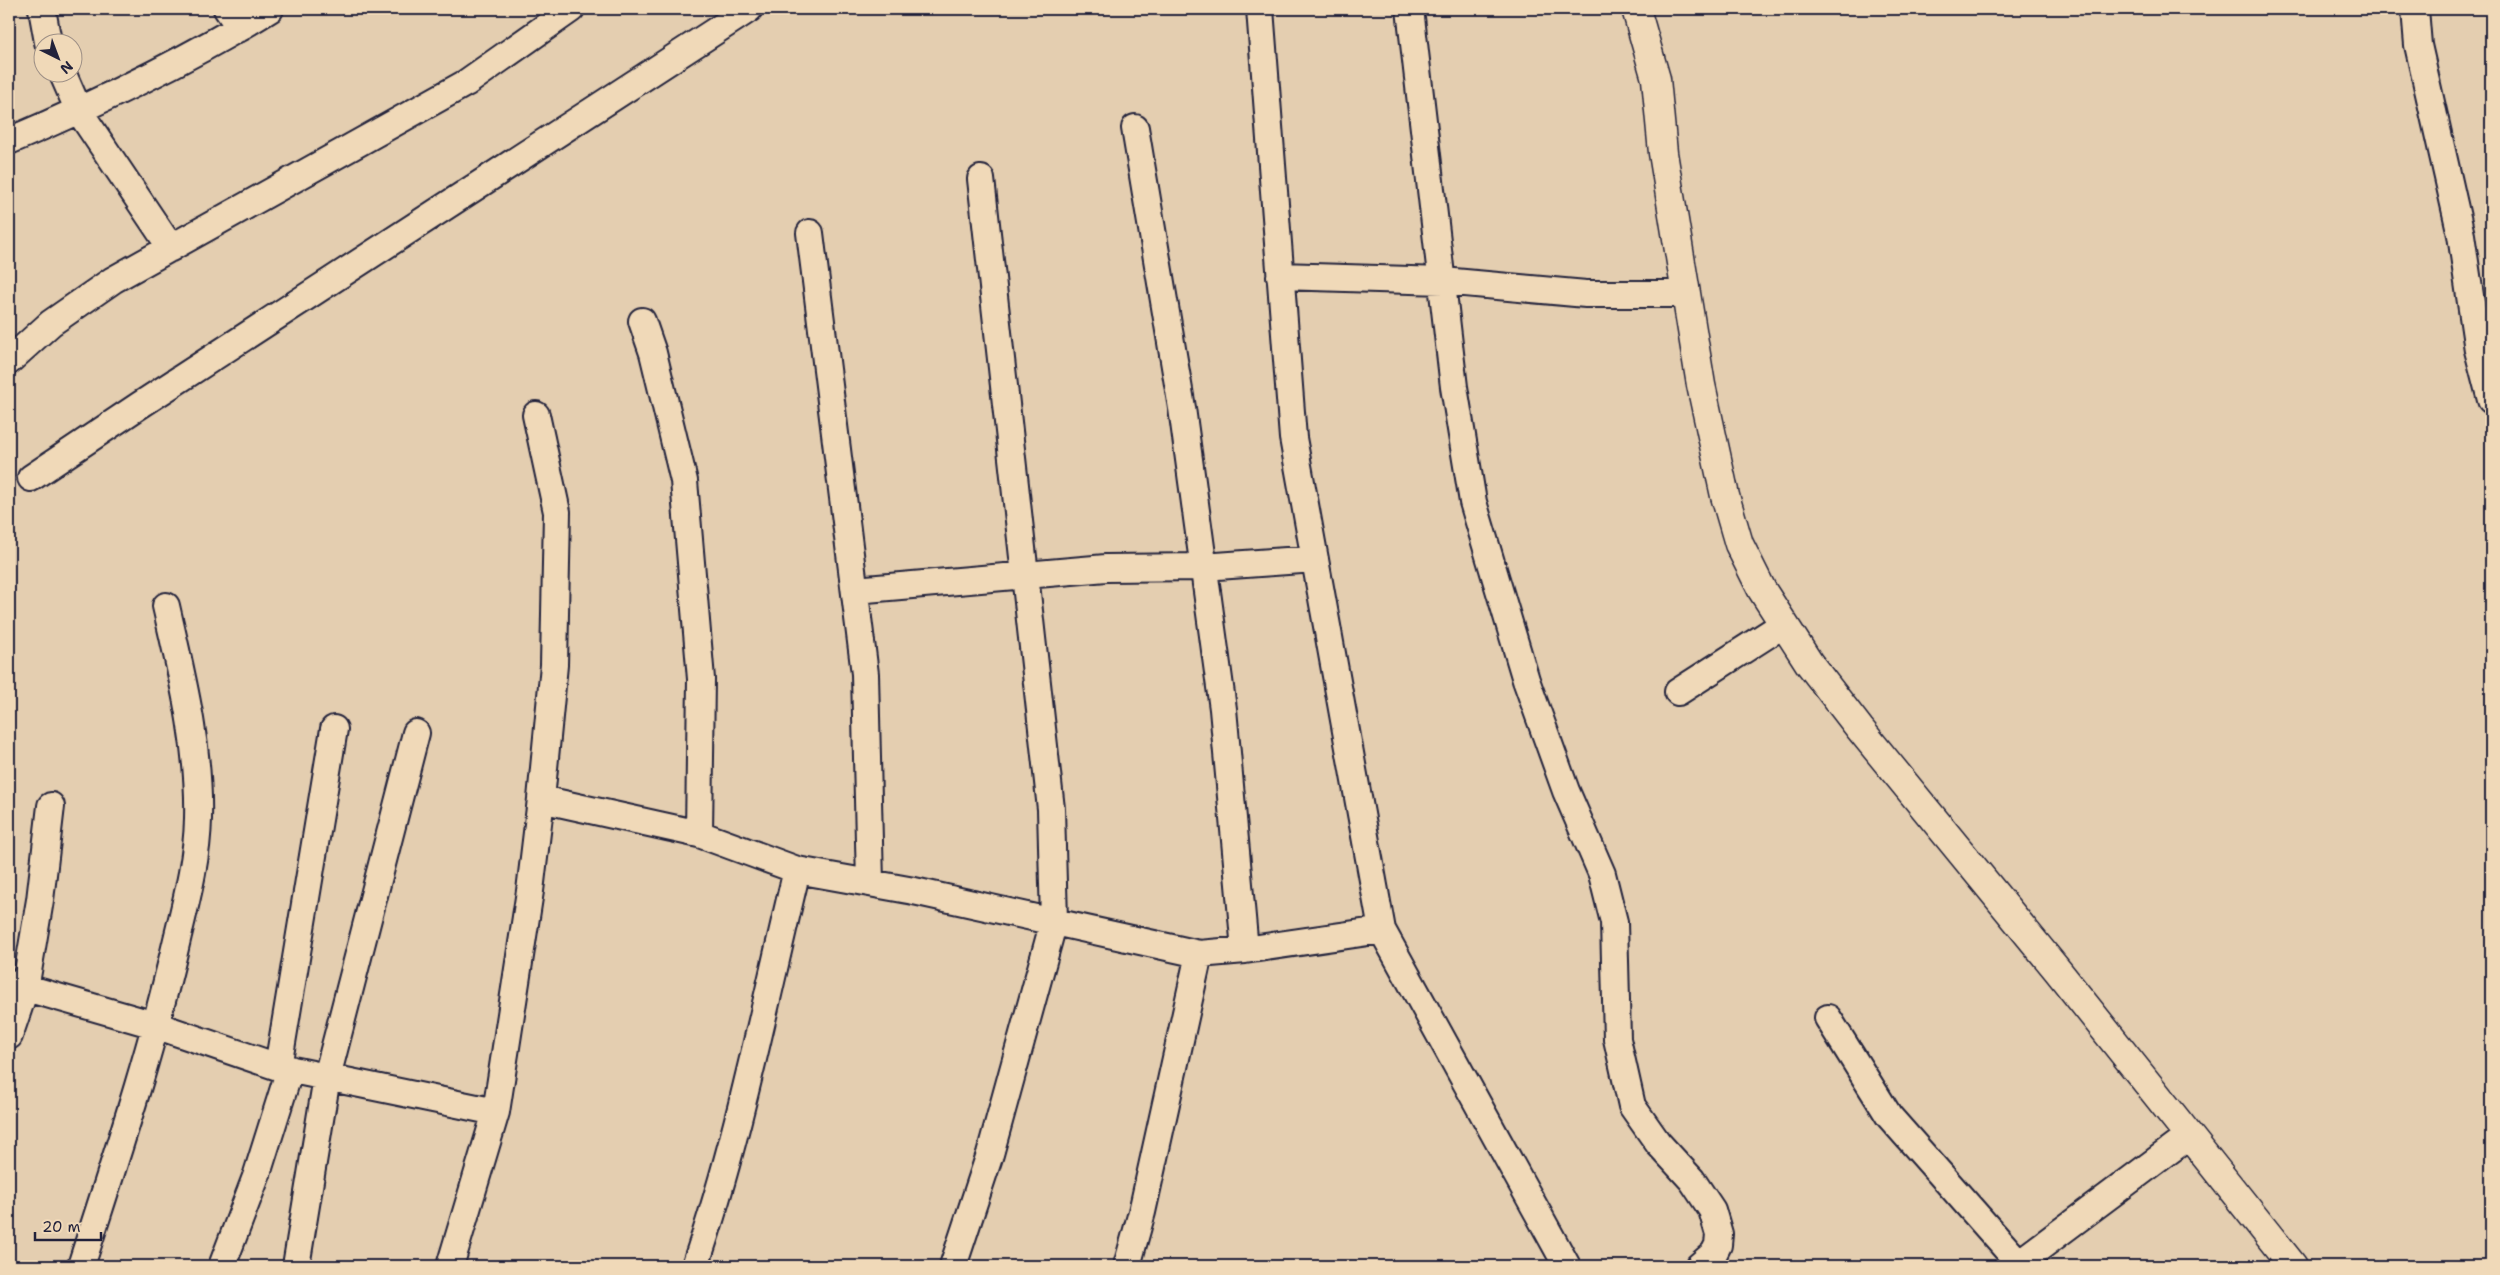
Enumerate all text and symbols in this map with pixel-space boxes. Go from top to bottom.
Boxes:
north arrow [32,32,82,82]
text: N [57,57,77,78]
scale bar [35,1210,101,1242]
text: 20 m [42,1217,81,1237]

